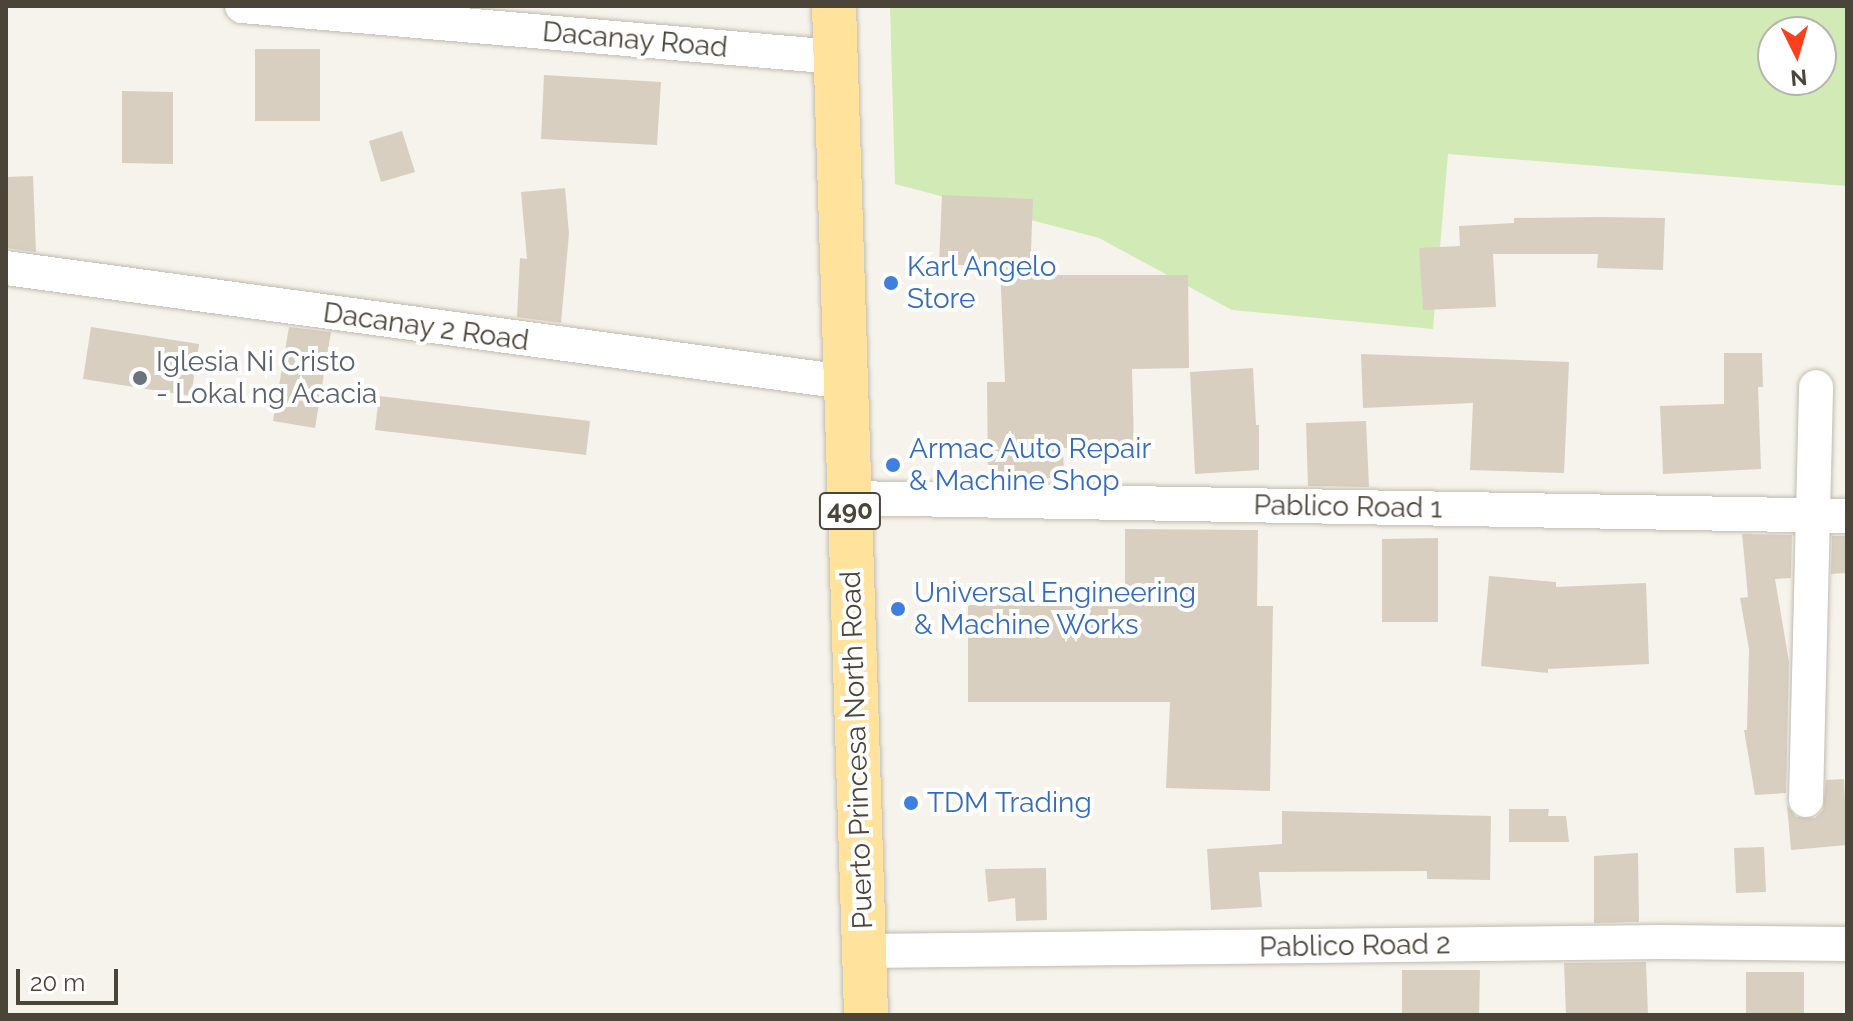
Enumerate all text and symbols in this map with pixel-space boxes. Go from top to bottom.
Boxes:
street label: Dacanay Road [541,15,729,65]
north arrow [1757,16,1837,96]
text: N [1789,64,1808,92]
place label: Karl Angelo Store [907,250,1058,316]
marker: Karl Angelo Store [882,274,900,292]
street label: Dacanay 2 Road [321,296,531,358]
place label: Iglesia Ni Cristo - Lokal ng Acacia [156,345,379,411]
marker: Iglesia Ni Cristo - Lokal ng Acacia [131,369,149,387]
place label: Armac Auto Repair & Machine Shop [909,432,1152,498]
marker: Armac Auto Repair & Machine Shop [884,456,902,474]
road number: 490 [818,489,882,533]
street label: Pablico Road 1 [1253,489,1443,525]
street label: Puerto Princesa North Road [834,570,880,930]
place label: Universal Engineering & Machine Works [914,576,1197,642]
marker: Universal Engineering & Machine Works [889,600,907,618]
place label: TDM Trading [927,786,1093,820]
marker: TDM Trading [902,794,920,812]
street label: Pablico Road 2 [1259,928,1451,964]
scale bar [20,953,122,1003]
text: 20 m [30,968,85,997]

